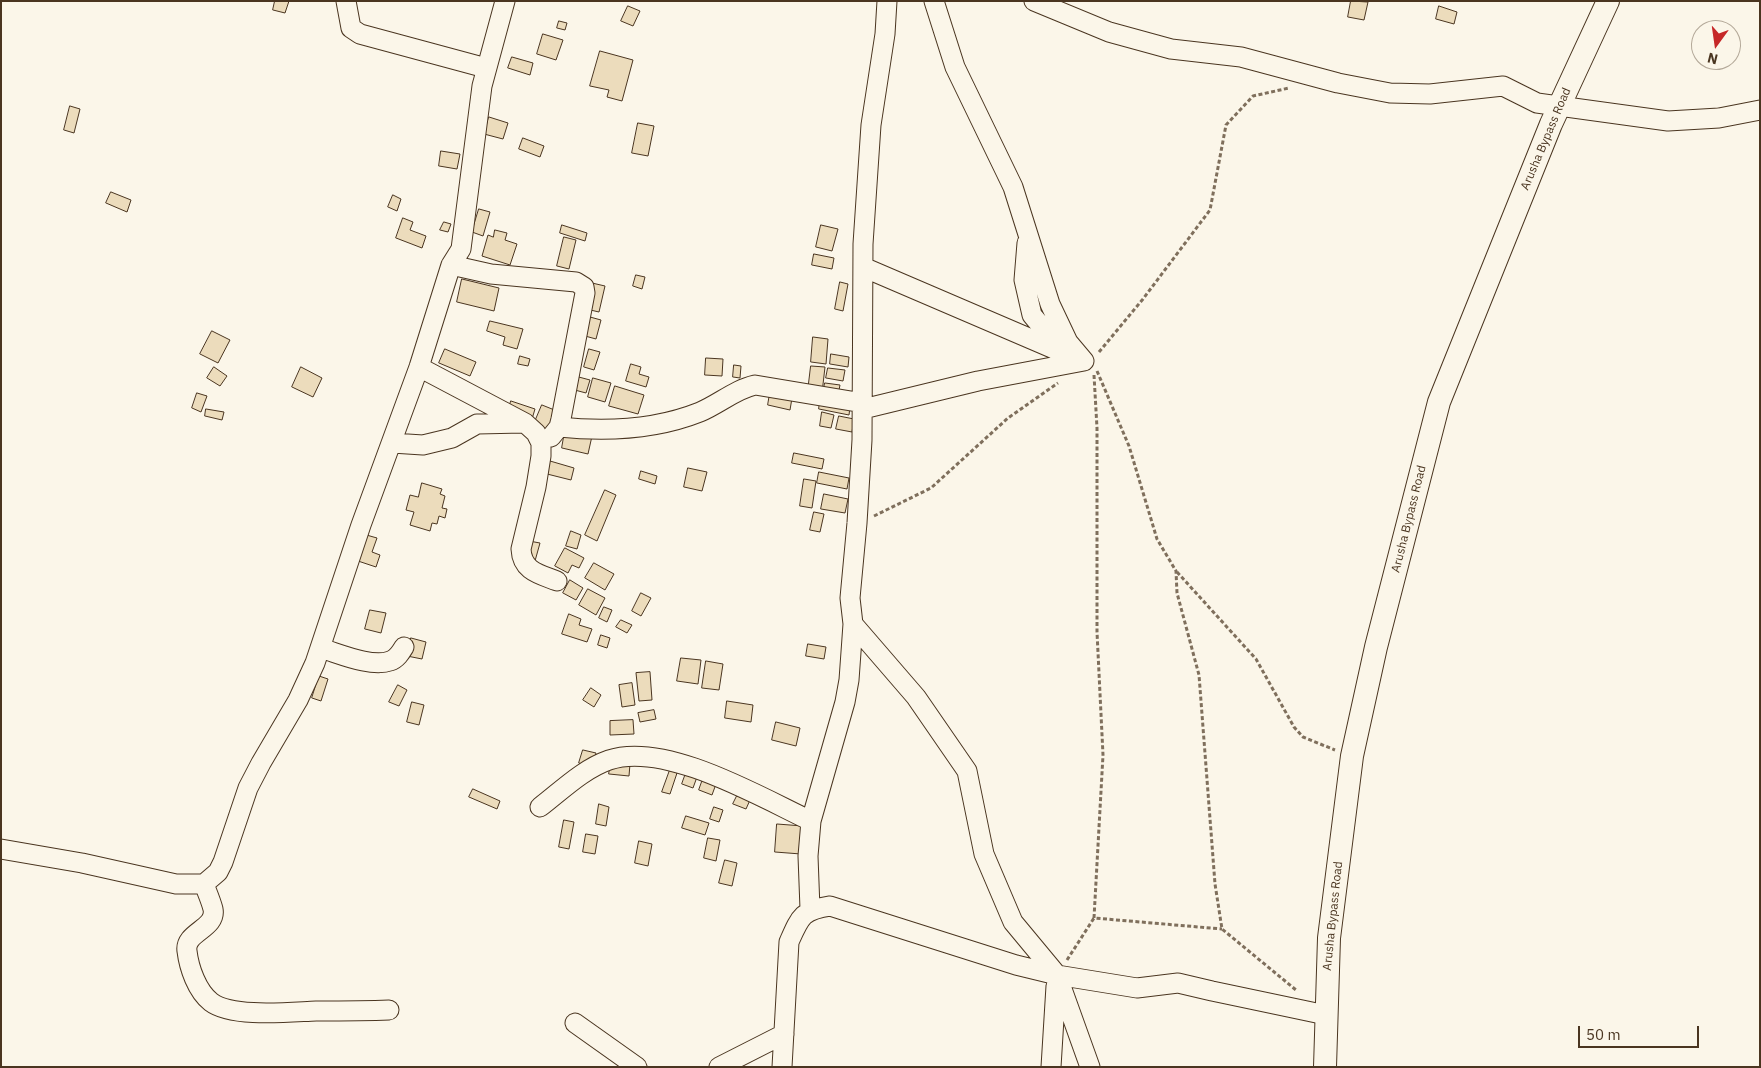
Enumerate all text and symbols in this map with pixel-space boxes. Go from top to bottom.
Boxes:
north arrow [1691,20,1741,70]
text: N [1706,49,1720,69]
street label: Arusha Bypass Road [1518,86,1574,192]
street label: Arusha Bypass Road [1389,464,1429,574]
street label: Arusha Bypass Road [1320,861,1346,971]
scale bar [1581,1016,1702,1048]
text: 50 m [1586,1025,1621,1044]

